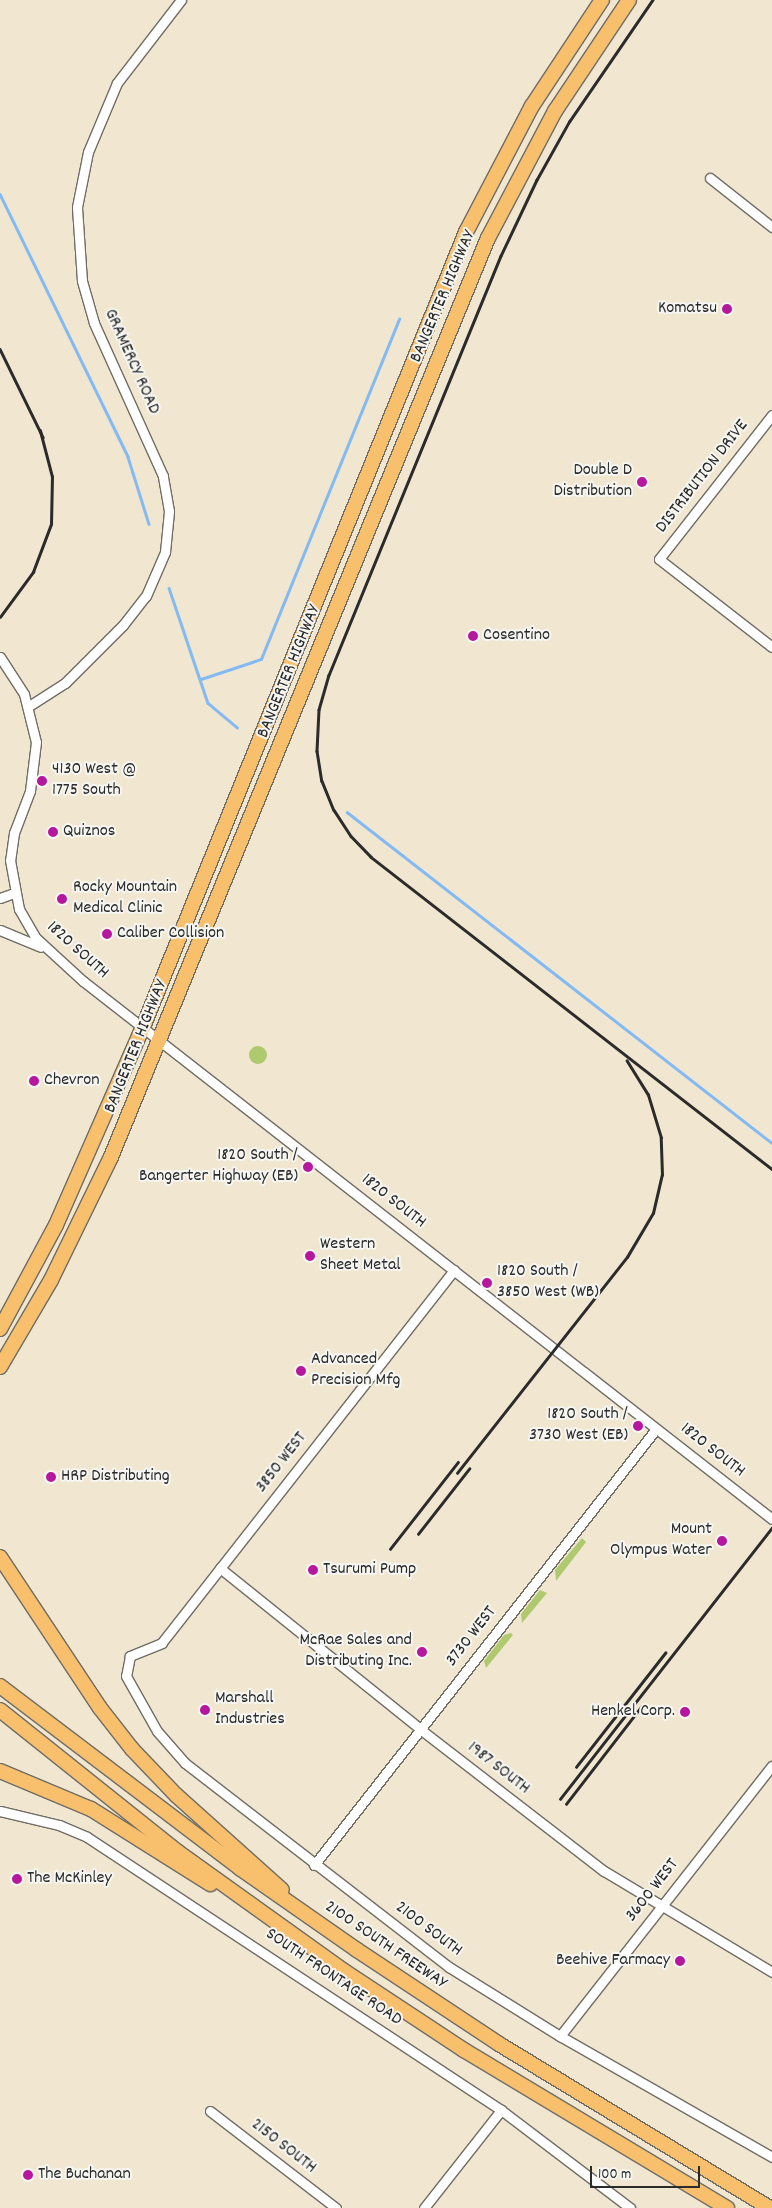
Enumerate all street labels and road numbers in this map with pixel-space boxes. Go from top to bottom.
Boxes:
street label: BANGERTER HIGHWAY [406,228,482,366]
street label: GRAMERCY ROAD [98,306,164,418]
street label: DISTRIBUTION DRIVE [652,416,754,538]
street label: BANGERTER HIGHWAY [254,602,326,742]
street label: 1820 SOUTH [41,917,113,985]
street label: BANGERTER HIGHWAY [101,977,173,1117]
street label: 1820 SOUTH [356,1170,430,1234]
street label: 1820 SOUTH [675,1419,749,1483]
street label: 3850 WEST [252,1428,312,1498]
street label: 3730 WEST [442,1603,502,1671]
street label: 1987 SOUTH [462,1738,534,1800]
street label: 3600 WEST [622,1855,684,1927]
street label: 2100 SOUTH FREEWAY [320,1897,450,1995]
street label: 2100 SOUTH [390,1898,466,1962]
street label: SOUTH FRONTAGE ROAD [261,1924,405,2032]
street label: 2150 SOUTH [246,2115,320,2179]

